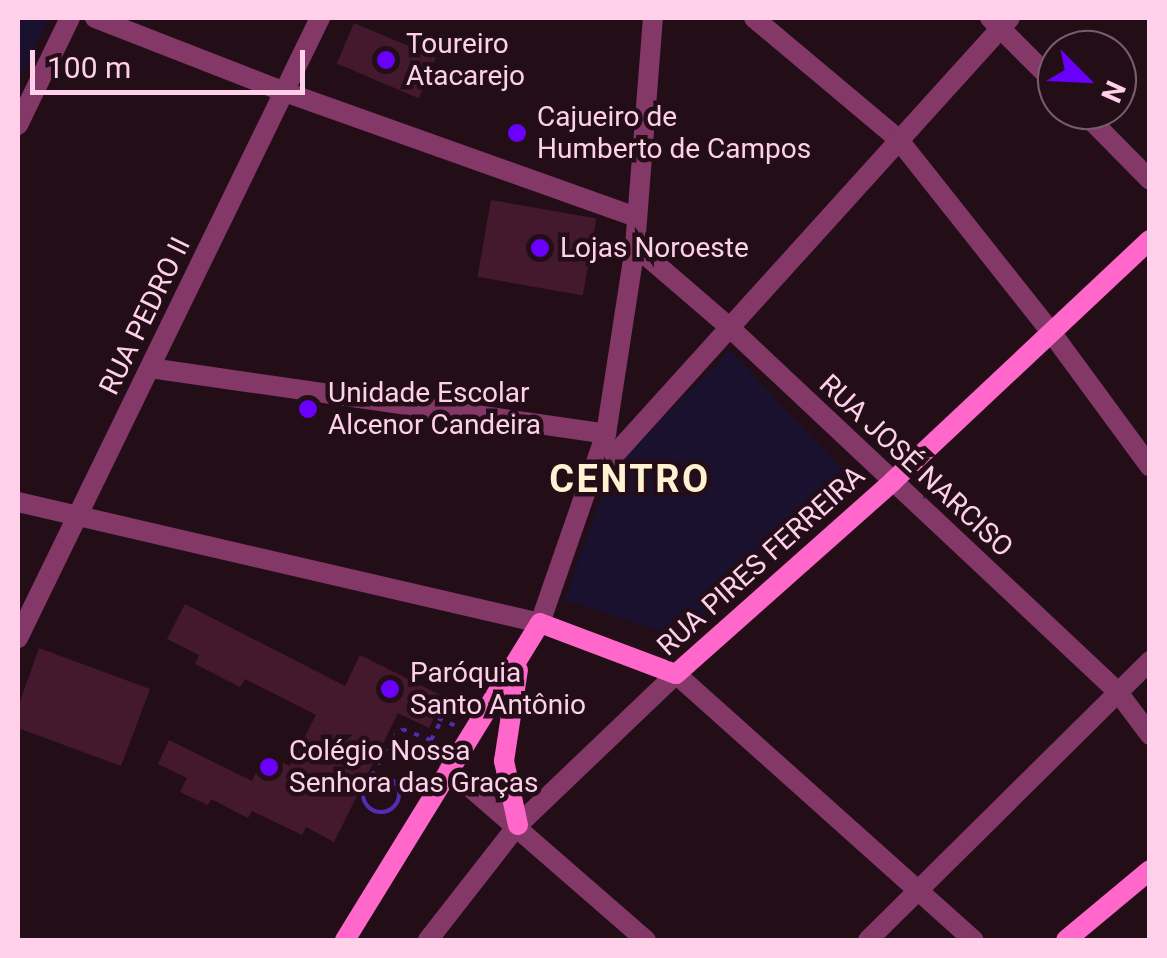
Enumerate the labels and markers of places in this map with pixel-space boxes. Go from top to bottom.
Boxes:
place label: Toureiro Atacarejo [406,27,525,93]
marker: Toureiro Atacarejo [375,49,397,71]
place label: Cajueiro de Humberto de Campos [537,100,811,166]
marker: Cajueiro de Humberto de Campos [506,122,528,144]
place label: Lojas Noroeste [560,231,749,265]
marker: Lojas Noroeste [529,237,551,259]
place label: Unidade Escolar Alcenor Candeira [328,376,541,442]
marker: Unidade Escolar Alcenor Candeira [297,398,319,420]
place label: Paróquia Santo Antônio [410,656,586,722]
marker: Paróquia Santo Antônio [379,678,401,700]
place label: Colégio Nossa Senhora das Graças [289,734,538,800]
marker: Colégio Nossa Senhora das Graças [258,756,280,778]

